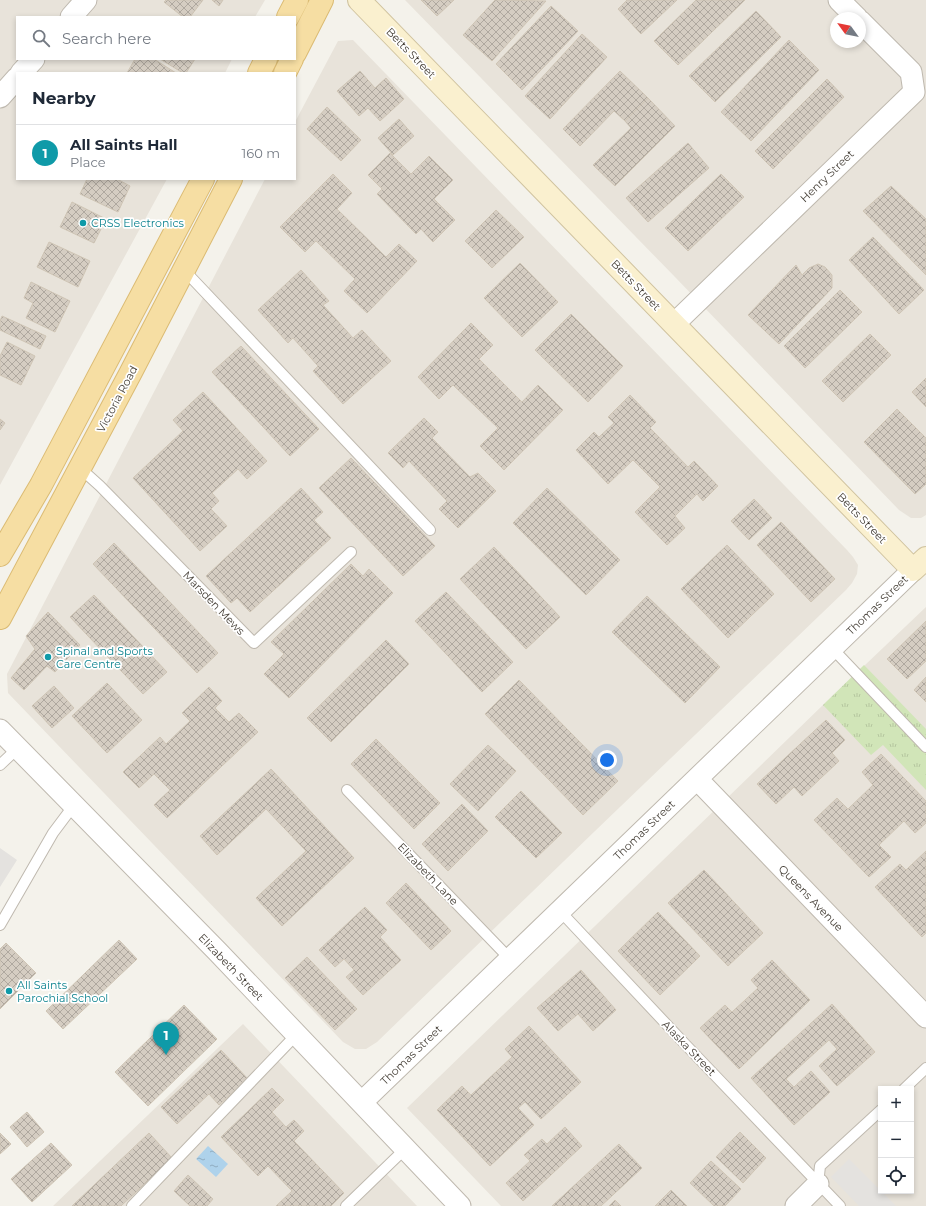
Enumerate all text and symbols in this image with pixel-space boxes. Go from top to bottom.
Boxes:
north arrow [830,12,866,48]
search box [16,16,296,60]
street label: Betts Street [383,25,439,82]
icon: search [30,27,52,49]
text: Search here [62,29,151,48]
text: Nearby [32,88,96,108]
text: All Saints Hall [70,135,178,154]
text: 1 [42,145,48,161]
text: 160 m [242,145,280,161]
street label: Henry Street [797,146,857,205]
text: Place [70,154,106,170]
place label: CRSS Electronics [91,216,185,230]
marker: CRSS Electronics [78,218,88,228]
street label: Betts Street [608,257,664,314]
street label: Victoria Road [94,363,140,435]
street label: Betts Street [834,490,890,547]
street label: Marsden Mews [180,568,248,638]
street label: Thomas Street [843,572,911,638]
place label: Spinal and Sports Care Centre [56,644,153,671]
marker: Spinal and Sports Care Centre [43,652,53,662]
your location [597,750,617,770]
street label: Thomas Street [610,797,678,863]
street label: Elizabeth Lane [395,840,462,908]
street label: Queens Avenue [776,862,847,934]
street label: Elizabeth Street [196,931,267,1004]
place label: All Saints Parochial School [17,978,108,1005]
marker: All Saints Parochial School [4,986,14,996]
street label: Alaska Street [659,1017,719,1079]
pin: 1 [153,1022,179,1055]
street label: Thomas Street [377,1022,445,1088]
map controls [878,1086,914,1194]
button: + [878,1086,914,1122]
button: − [878,1122,914,1158]
button: locate [878,1158,914,1194]

